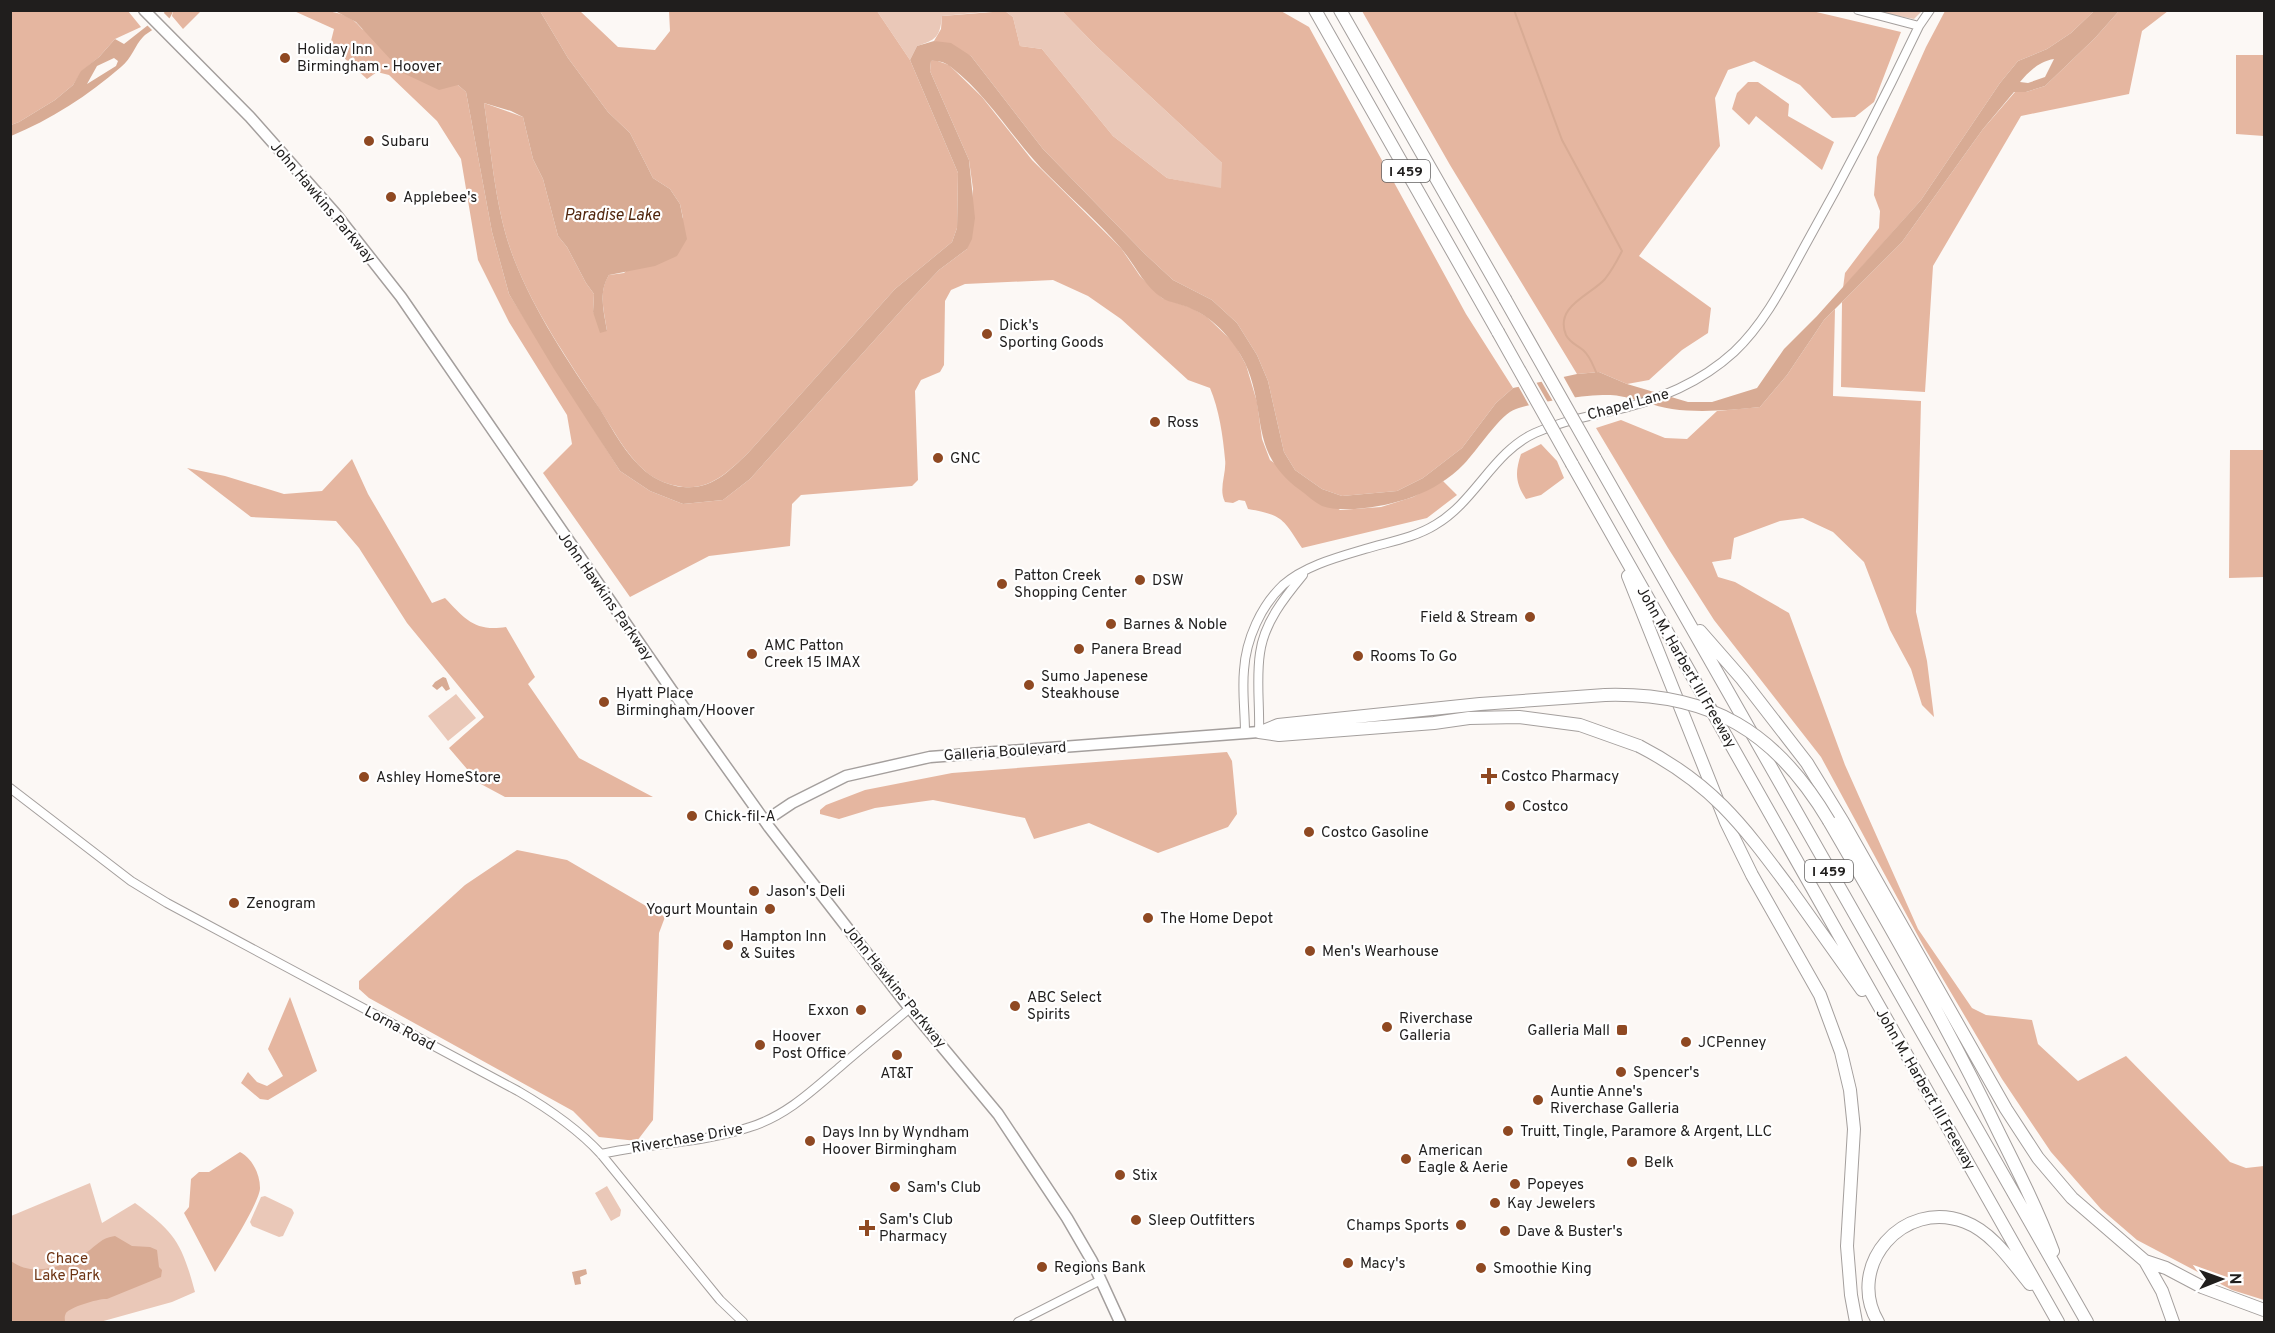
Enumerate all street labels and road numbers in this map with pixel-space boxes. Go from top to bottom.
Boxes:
street label: John Hawkins Parkway [265,138,379,268]
road number: I 459 [1382,160,1430,182]
street label: Chapel Lane [1585,385,1671,425]
street label: John Hawkins Parkway [553,529,657,665]
street label: John M. Harbert III Freeway [1632,583,1740,752]
street label: Galleria Boulevard [943,739,1067,766]
road number: I 459 [1805,860,1853,882]
street label: John Hawkins Parkway [838,921,950,1053]
street label: Lorna Road [361,1003,438,1056]
street label: John M. Harbert III Freeway [1871,1005,1979,1174]
street label: Riverchase Drive [630,1120,745,1159]

